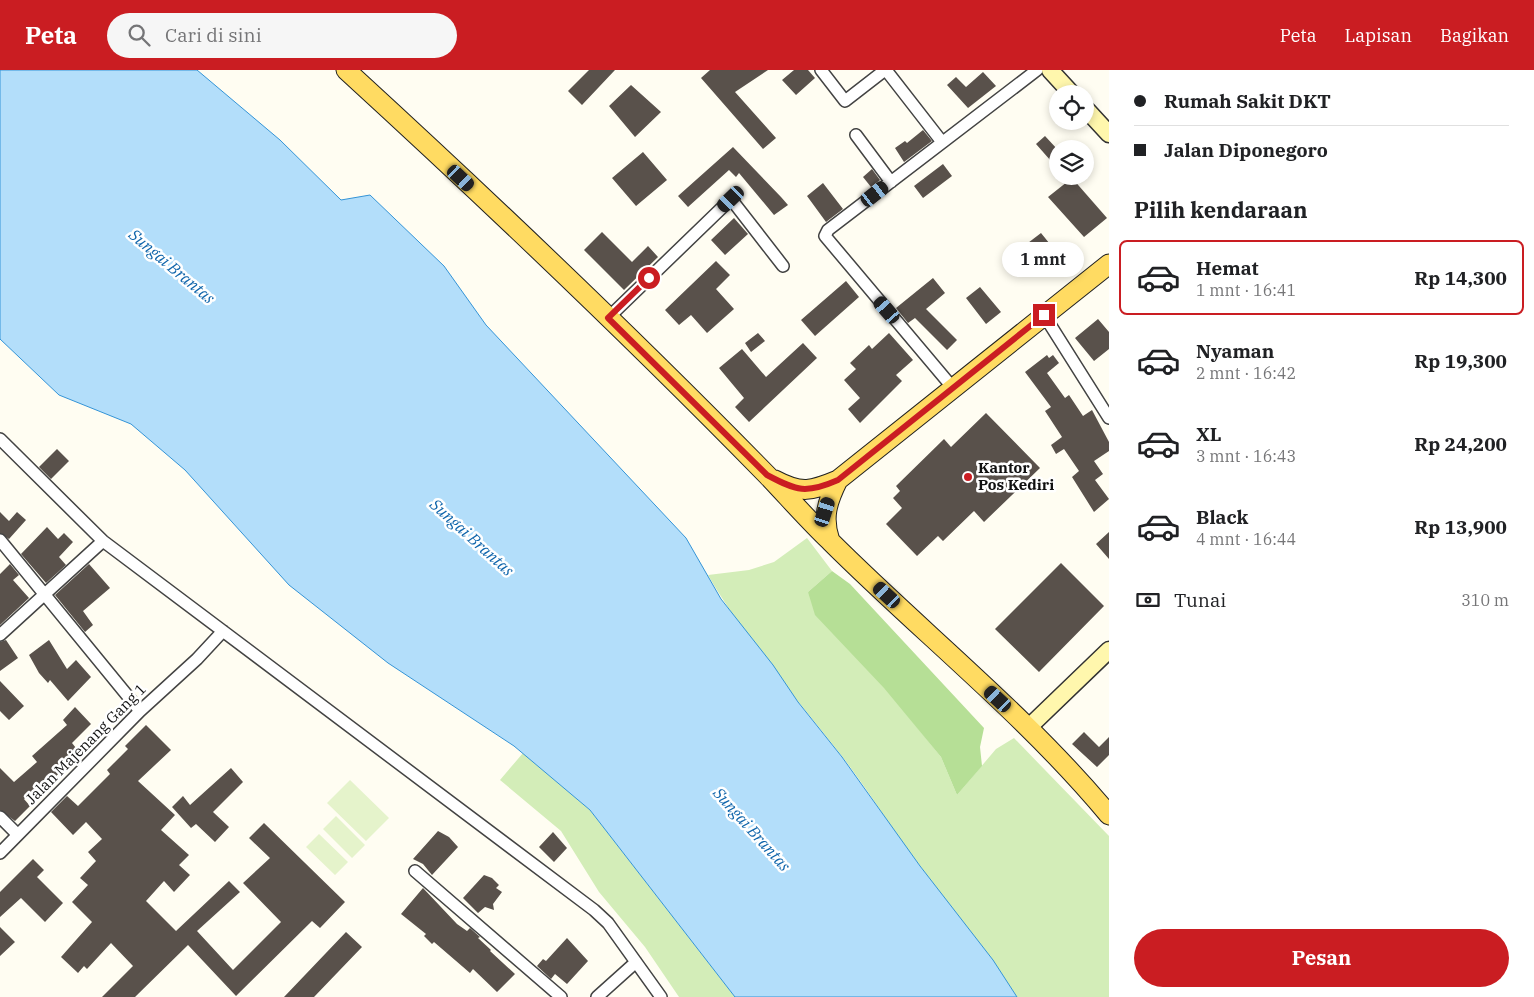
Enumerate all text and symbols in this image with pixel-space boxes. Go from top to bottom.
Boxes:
search box [107,13,457,58]
text: Peta [25,19,77,51]
icon: search [125,21,153,49]
text: Cari di sini [165,23,262,47]
text: Peta [1280,24,1317,47]
text: Lapisan [1345,24,1412,47]
text: Bagikan [1440,24,1509,47]
map controls [1049,85,1094,185]
button: locate [1049,85,1094,130]
text: Rumah Sakit DKT [1164,89,1331,113]
text: Jalan Diponegoro [1164,138,1328,162]
button: layers [1049,140,1094,185]
car [444,162,477,194]
car [858,179,891,209]
car [714,183,747,215]
text: Pilih kendaraan [1134,195,1308,224]
water label: Sungai Brantas [124,224,219,308]
callout: 1 mnt [1003,242,1085,278]
text: 1 mnt [1020,249,1066,269]
icon: car [1136,255,1181,300]
text: Hemat [1196,256,1259,280]
text: Rp 14,300 [1414,266,1507,290]
route start [638,267,660,289]
text: 1 mnt · 16:41 [1196,280,1296,300]
car [871,294,902,326]
route end [1033,304,1055,326]
icon: car [1136,338,1181,383]
text: Nyaman [1196,339,1274,363]
text: Rp 19,300 [1414,349,1507,373]
text: 2 mnt · 16:42 [1196,363,1296,383]
icon: car [1136,421,1181,466]
text: XL [1196,422,1222,446]
text: Rp 24,200 [1414,432,1507,456]
text: 3 mnt · 16:43 [1196,446,1296,466]
place label: Kantor Pos Kediri [978,458,1054,494]
marker: Kantor Pos Kediri [962,471,974,483]
water label: Sungai Brantas [425,494,518,580]
car [813,495,836,529]
icon: car [1136,504,1181,549]
text: Black [1196,505,1248,529]
text: Rp 13,900 [1414,515,1507,539]
text: 4 mnt · 16:44 [1196,529,1296,549]
car [870,579,903,611]
icon: cash [1134,586,1162,614]
text: Tunai [1174,588,1226,612]
text: 310 m [1461,590,1509,610]
street label: Jalan Majenang Gang 1 [21,679,150,808]
car [981,683,1014,715]
water label: Sungai Brantas [709,782,795,875]
button: Pesan [1134,929,1509,987]

